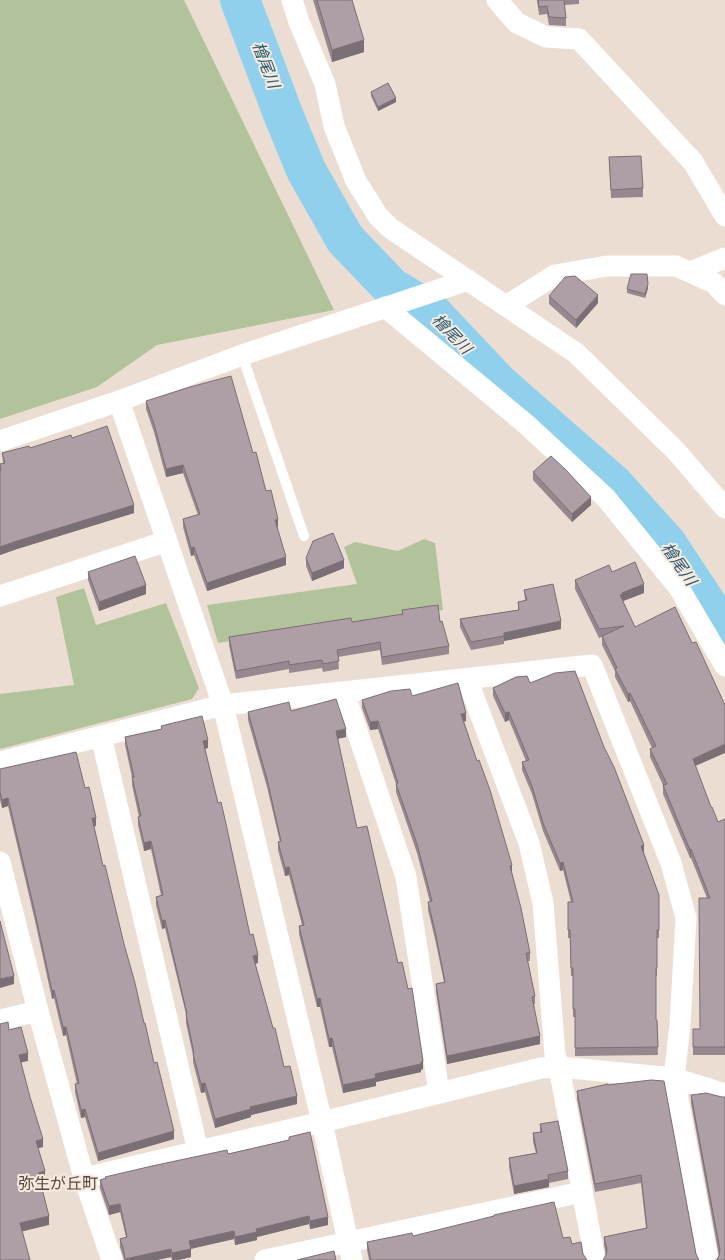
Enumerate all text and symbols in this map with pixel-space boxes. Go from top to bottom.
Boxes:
water label: 檜尾川 [248,39,285,93]
water label: 檜尾川 [428,309,478,360]
water label: 檜尾川 [657,538,703,591]
district label: 弥生が丘町 [18,1173,98,1194]

